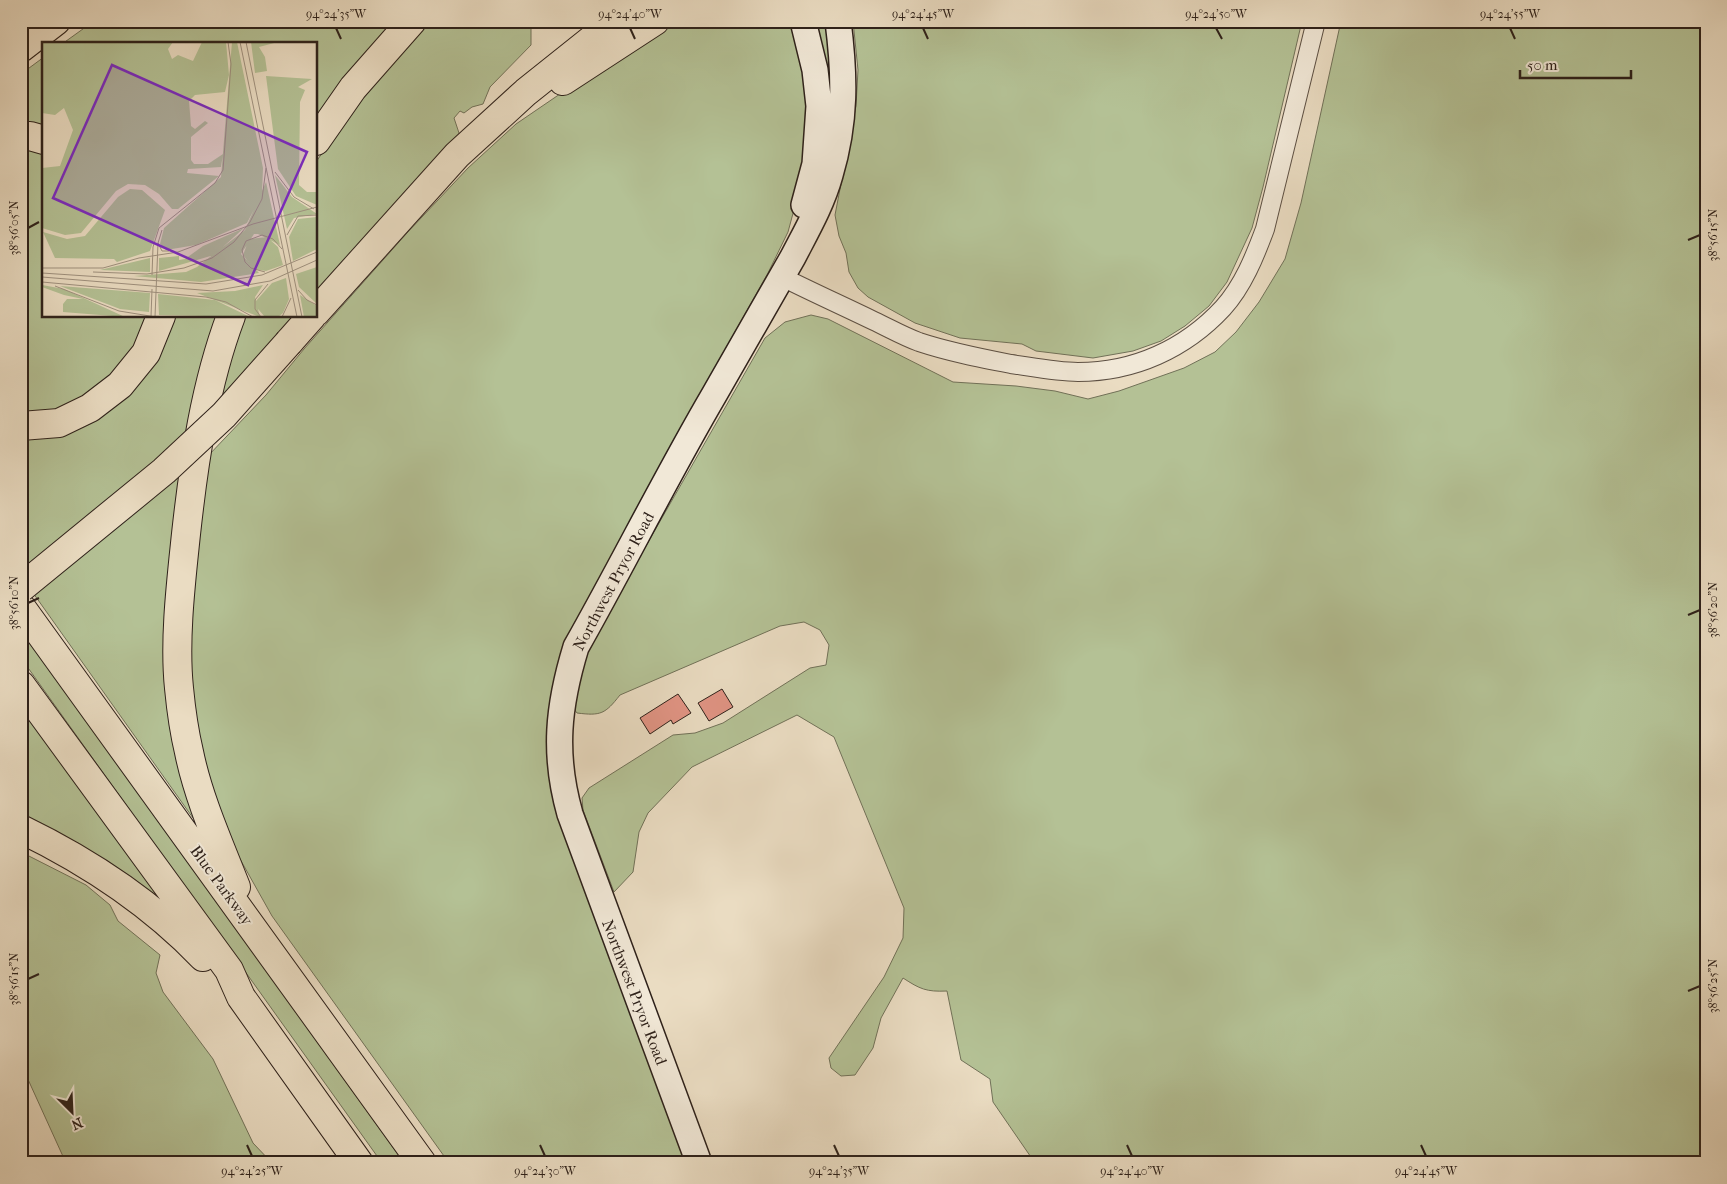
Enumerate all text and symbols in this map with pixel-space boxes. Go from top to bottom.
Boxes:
text: 94°24'35"W [306,7,367,21]
text: 94°24'40"W [598,7,663,21]
text: 94°24'45"W [892,7,955,21]
text: 94°24'50"W [1185,7,1248,21]
text: 94°24'55"W [1480,7,1541,21]
inset map [42,42,318,318]
scale bar [1520,48,1631,80]
text: 50 m [1527,56,1558,74]
text: 38°56'05"N [7,200,21,256]
text: 38°56'15"N [1706,209,1720,261]
street label: Northwest Pryor Road [569,508,658,654]
text: 38°56'10"N [7,576,21,630]
text: 38°56'20"N [1706,582,1720,638]
street label: Blue Parkway [186,842,257,929]
street label: Northwest Pryor Road [598,917,671,1068]
text: 38°56'15"N [7,953,21,1005]
text: 38°56'25"N [1706,959,1720,1013]
north arrow [48,1086,98,1136]
text: N [68,1113,85,1133]
text: 94°24'25"W [221,1164,284,1178]
text: 94°24'30"W [514,1164,577,1178]
text: 94°24'35"W [809,1164,870,1178]
text: 94°24'40"W [1100,1164,1165,1178]
text: 94°24'45"W [1395,1164,1458,1178]

